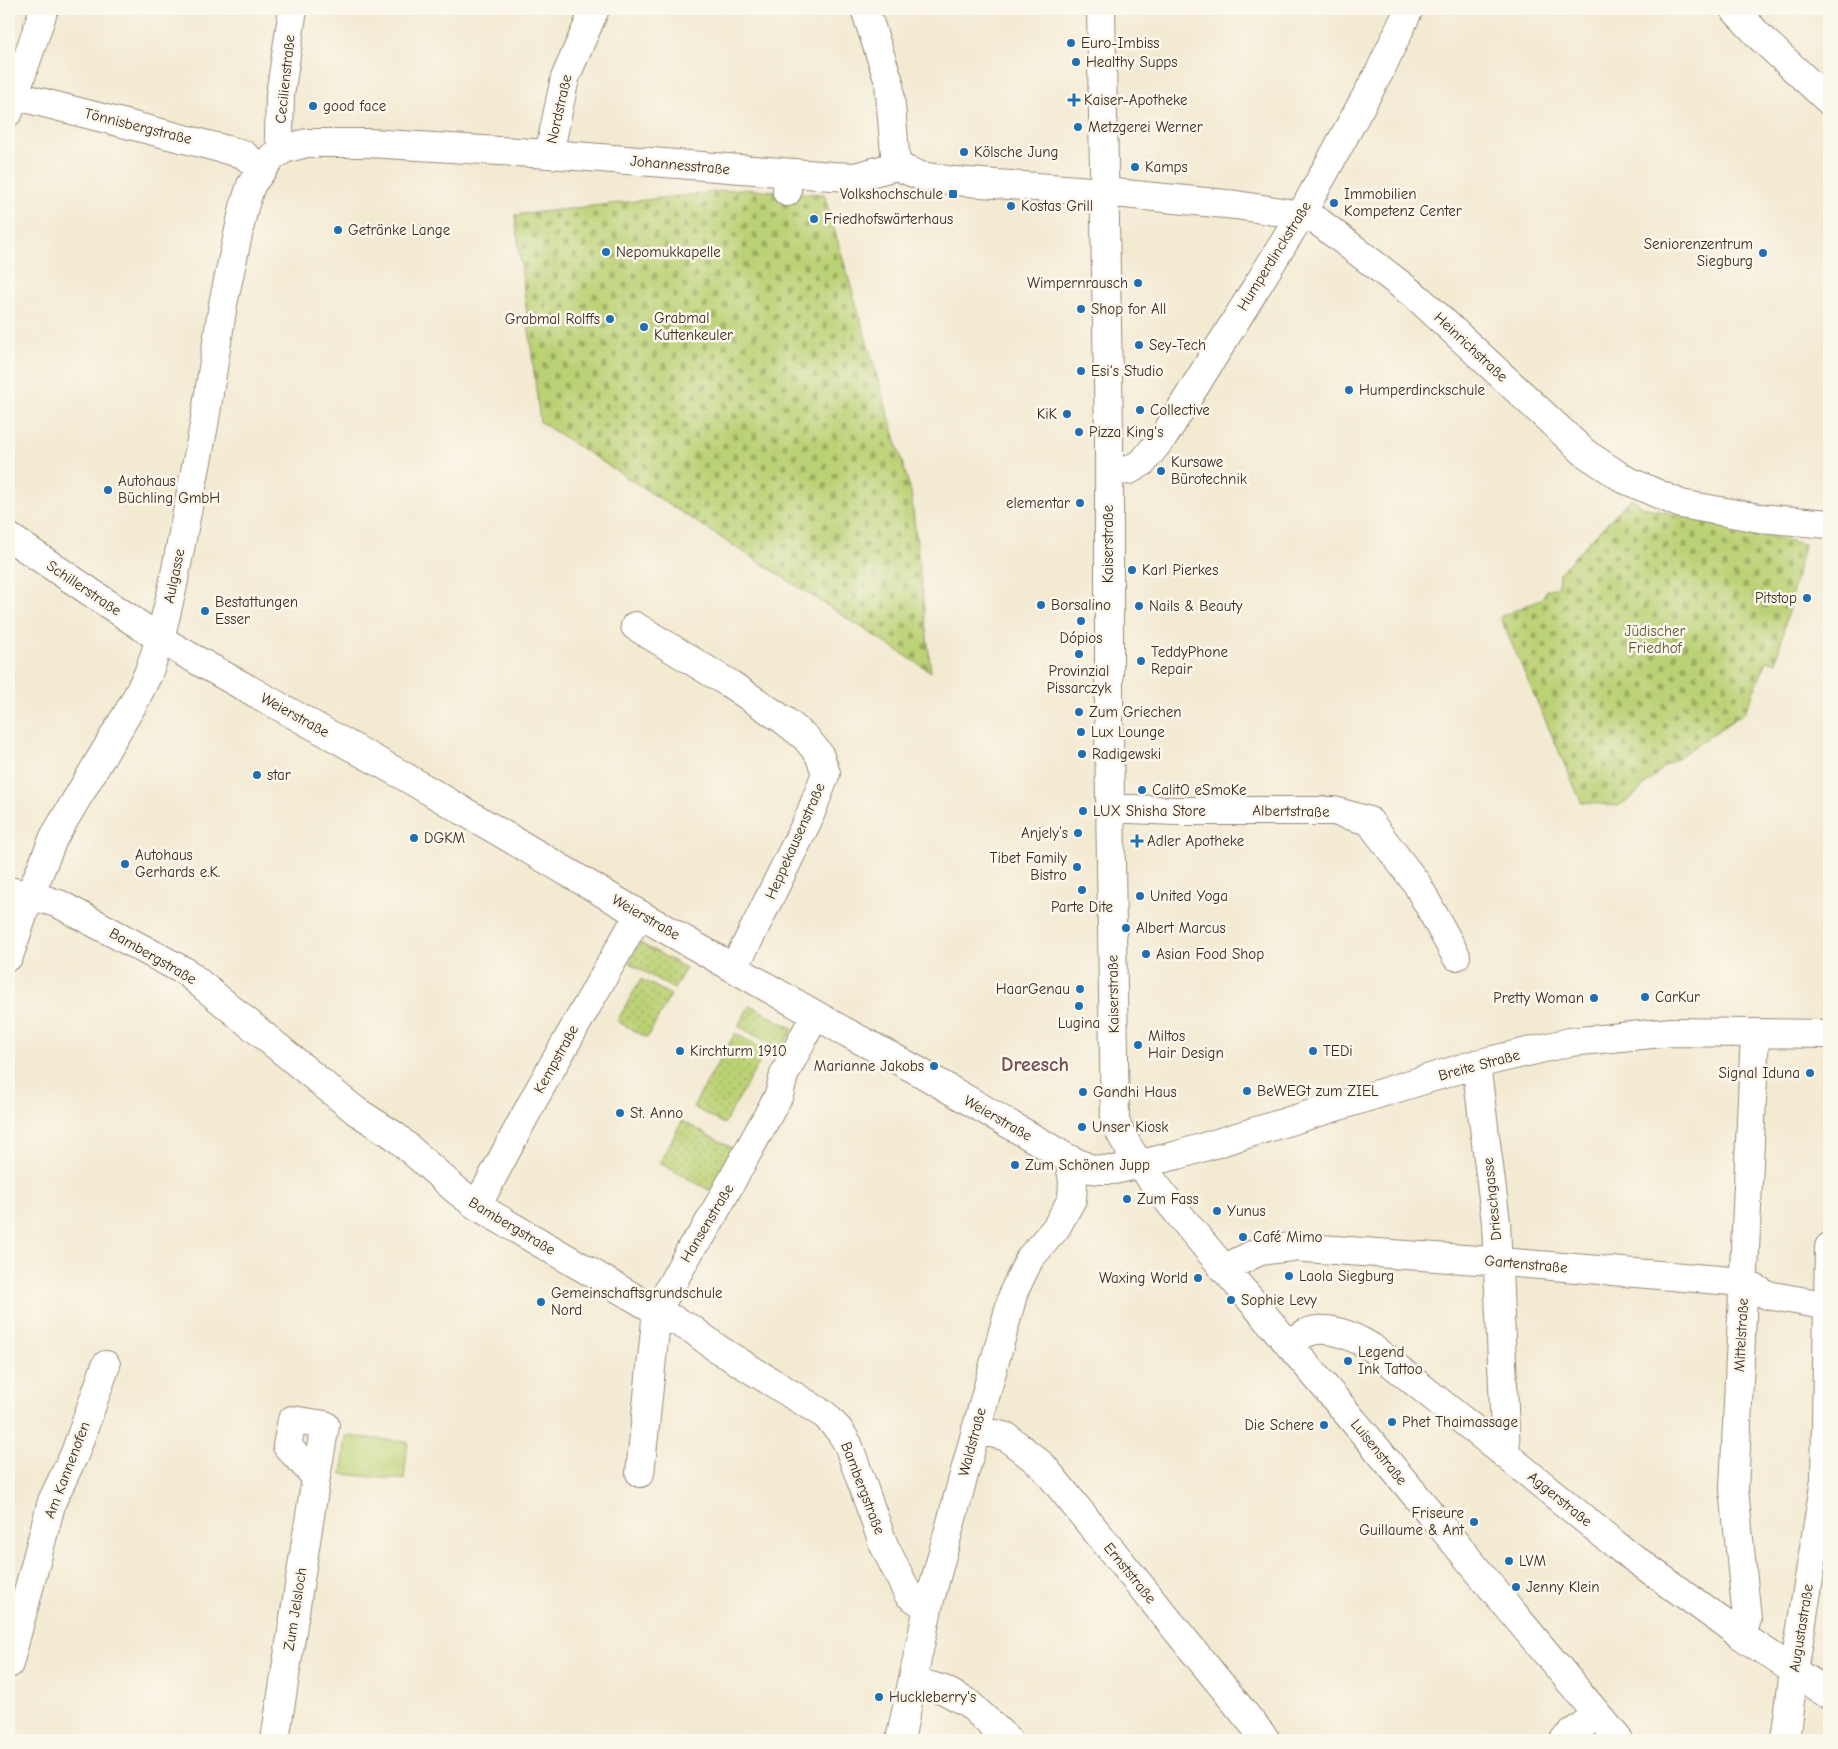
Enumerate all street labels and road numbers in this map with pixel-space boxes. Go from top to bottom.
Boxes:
street label: Cecilienstraße [271,33,299,124]
street label: Nordstraße [542,72,576,145]
street label: Tönnisbergstraße [82,104,194,148]
street label: Johannesstraße [629,152,731,178]
street label: Humperdinckstraße [1233,198,1315,314]
street label: Heinrichstraße [1430,308,1512,386]
street label: Kaiserstraße [1099,504,1117,583]
street label: Aulgasse [159,547,189,605]
street label: Schillerstraße [43,556,125,620]
street label: Weierstraße [258,689,333,741]
street label: Heppekausenstraße [761,780,829,902]
street label: Albertstraße [1252,801,1330,821]
street label: Weierstraße [609,890,684,944]
street label: Bambergstraße [106,924,200,988]
street label: Kaiserstraße [1103,954,1123,1033]
street label: Kempstraße [530,1021,582,1096]
street label: Breite Straße [1436,1045,1522,1085]
street label: Weierstraße [961,1091,1036,1145]
street label: Drieschgasse [1479,1156,1505,1241]
street label: Hansenstraße [677,1180,738,1265]
street label: Bambergstraße [465,1193,559,1259]
street label: Gartenstraße [1484,1251,1569,1277]
street label: Mittelstraße [1730,1297,1752,1373]
street label: Waldstraße [954,1405,990,1478]
street label: Luisenstraße [1347,1415,1411,1489]
street label: Am Kannenofen [40,1419,94,1521]
street label: Bambergstraße [837,1439,889,1537]
street label: Aggerstraße [1524,1468,1596,1531]
street label: Ernststraße [1100,1539,1160,1607]
street label: Zum Jelsloch [280,1566,310,1652]
street label: Augustastraße [1785,1582,1817,1673]

